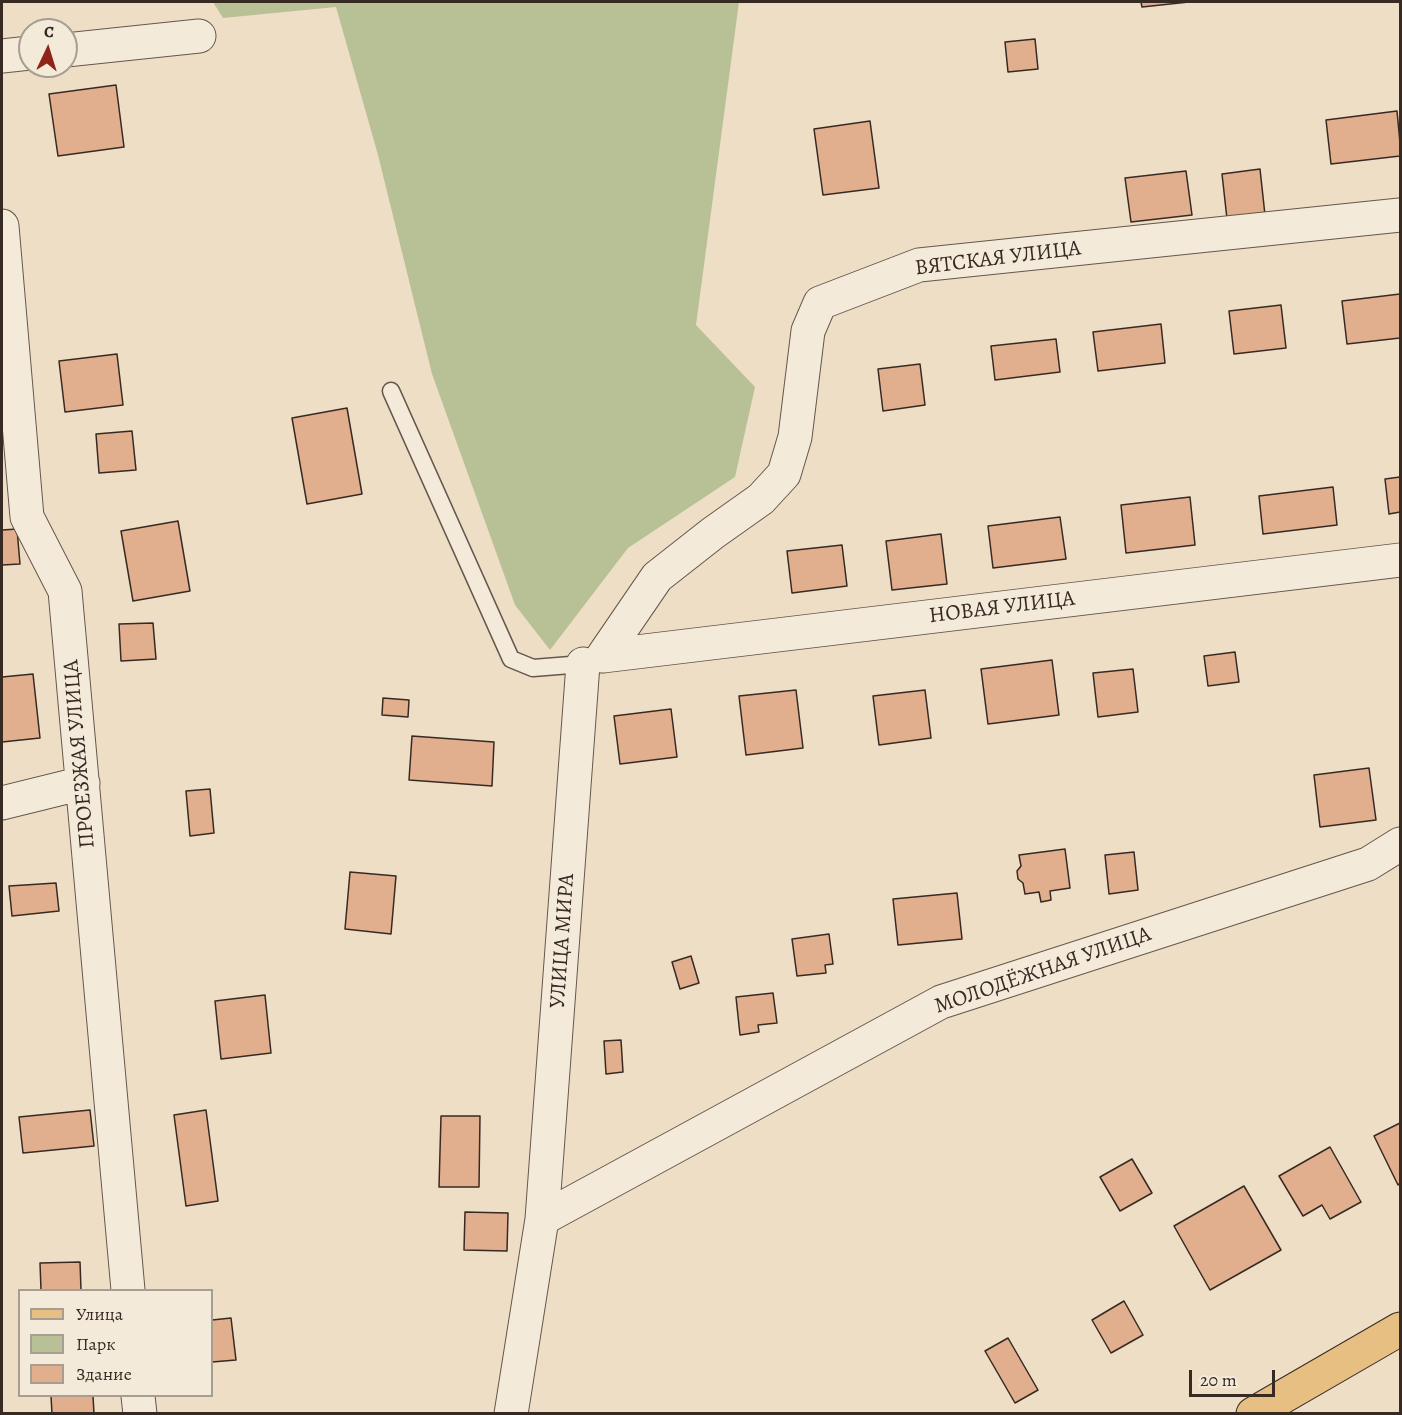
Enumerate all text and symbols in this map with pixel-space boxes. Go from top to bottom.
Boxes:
north arrow [18,18,78,78]
text: С [43,21,55,43]
street label: ВЯТСКАЯ УЛИЦА [914,236,1082,282]
street label: НОВАЯ УЛИЦА [928,586,1076,630]
street label: ПРОЕЗЖАЯ УЛИЦА [59,659,101,849]
street label: УЛИЦА МИРА [545,873,581,1009]
street label: МОЛОДЁЖНАЯ УЛИЦА [931,922,1155,1020]
legend [18,1289,213,1397]
text: Улица [76,1302,123,1326]
text: Парк [76,1332,116,1356]
scale bar [1192,1358,1278,1396]
text: Здание [76,1362,132,1386]
text: 20 m [1200,1368,1237,1392]

